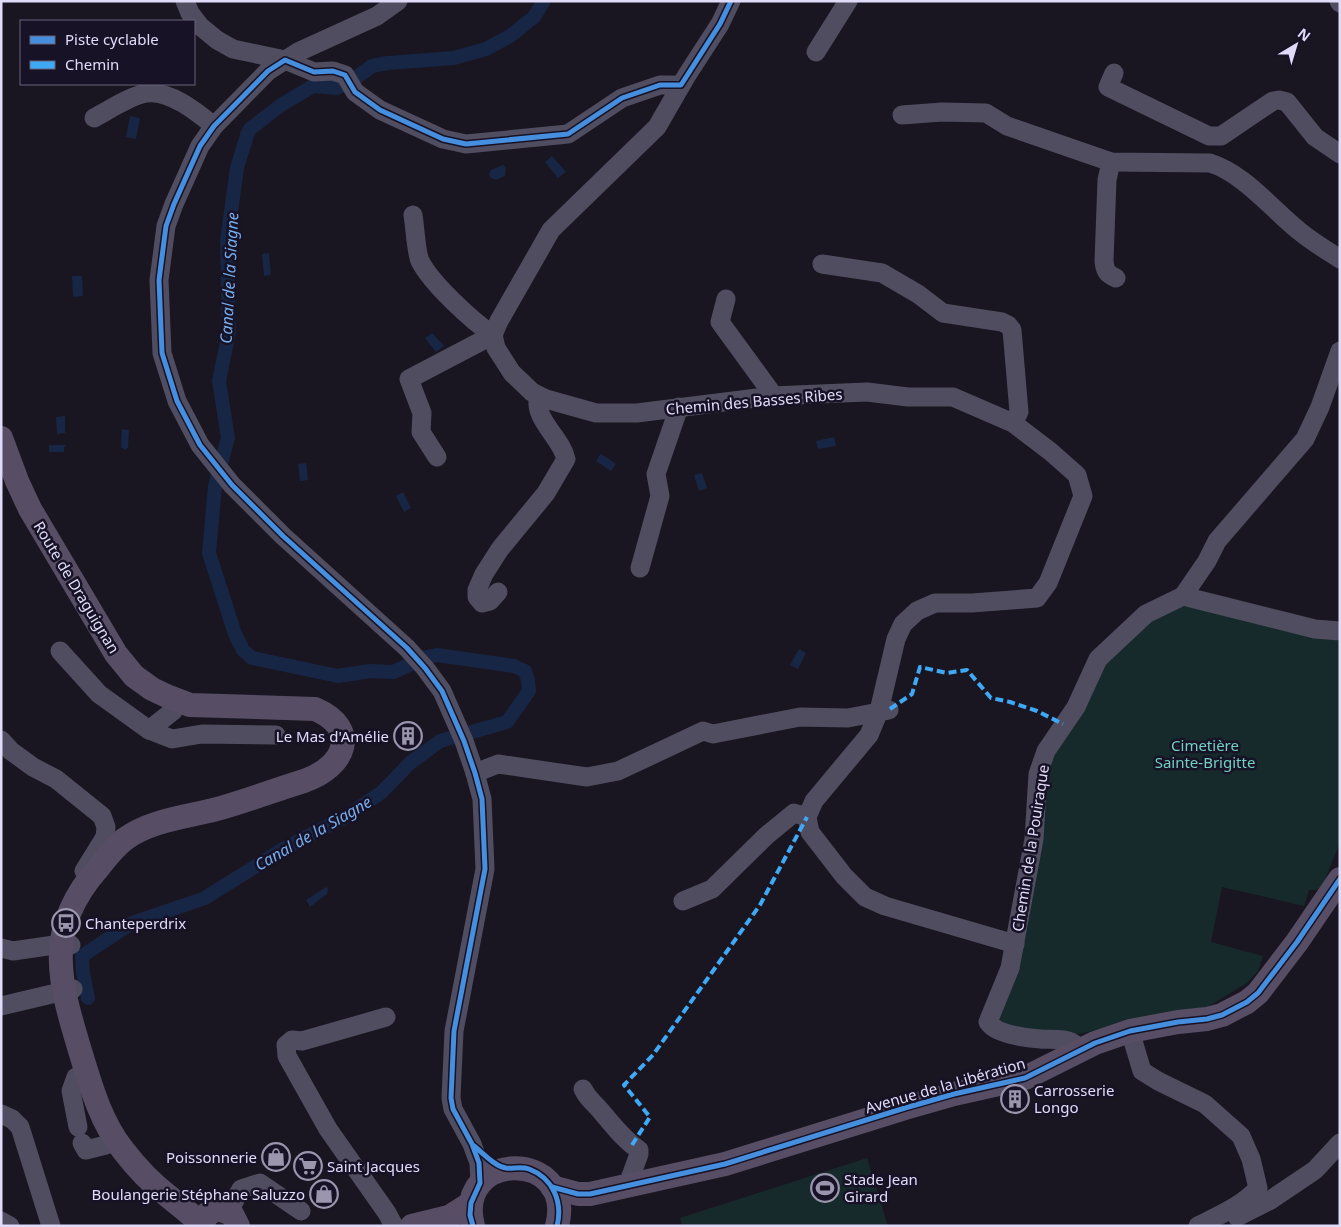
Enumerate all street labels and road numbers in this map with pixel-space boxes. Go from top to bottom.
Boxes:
street label: Chemin des Basses Ribes [665,383,843,419]
street label: Route de Draguignan [30,517,124,657]
street label: Chemin de la Pouiraque [1007,763,1053,933]
street label: Avenue de la Libération [863,1053,1027,1117]

